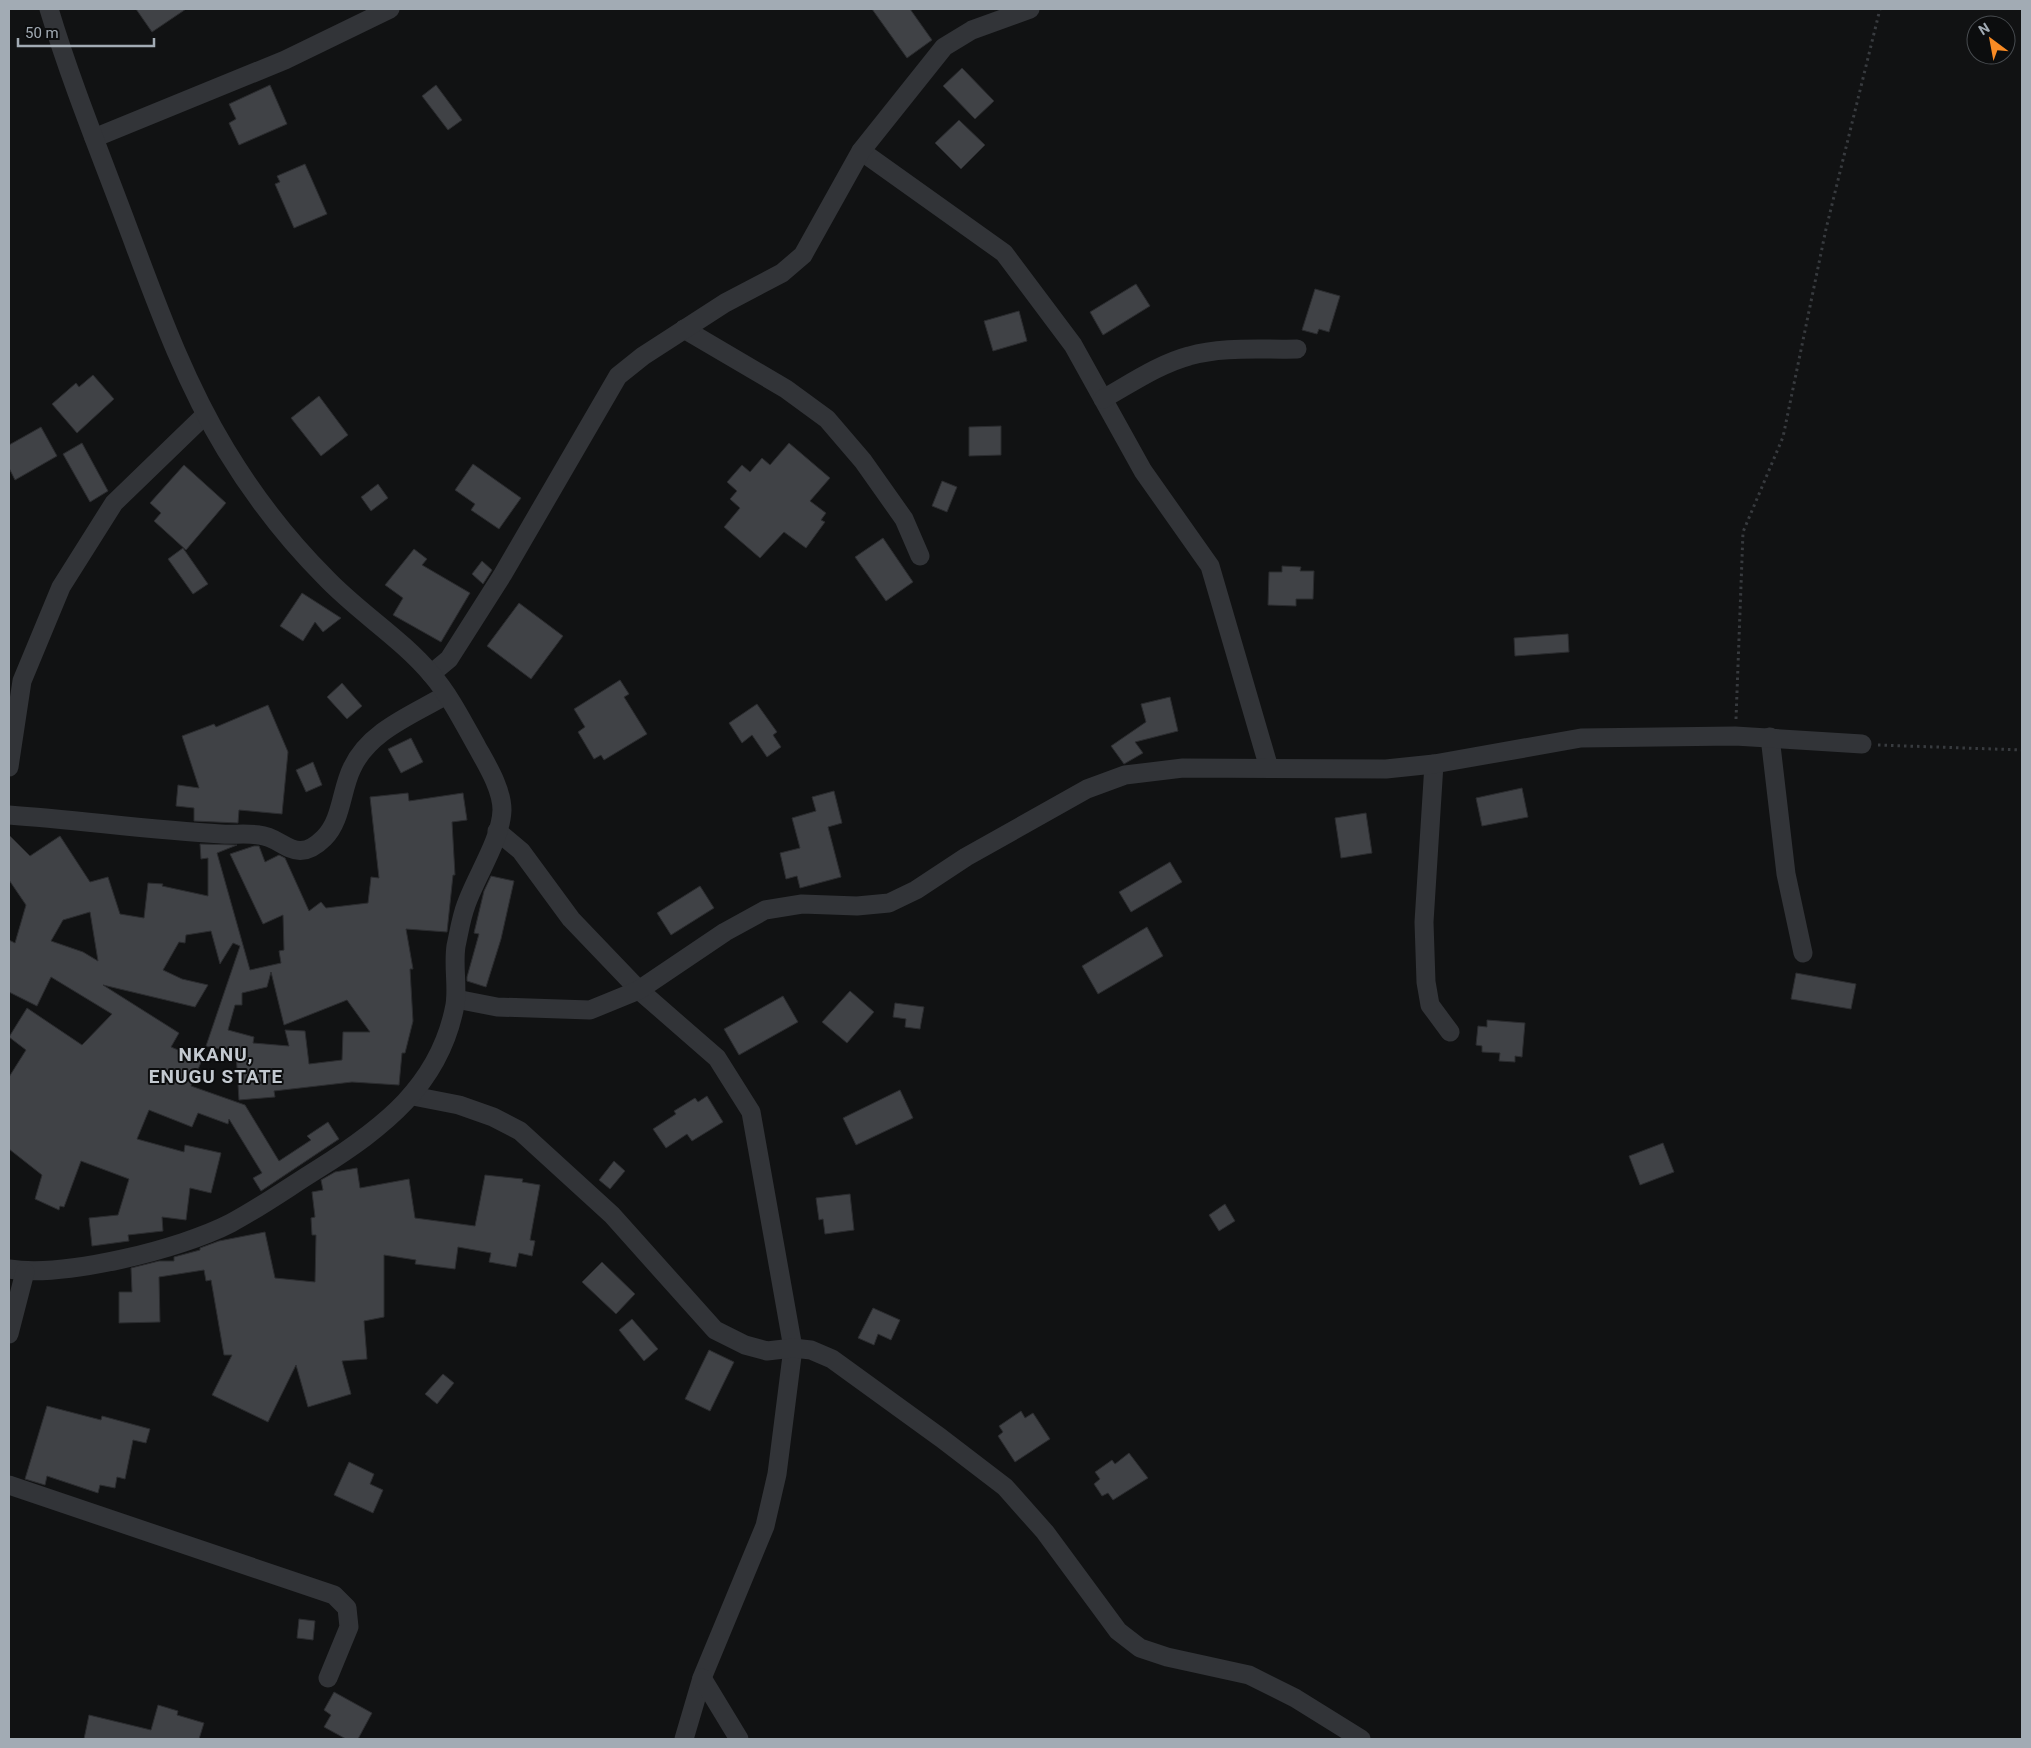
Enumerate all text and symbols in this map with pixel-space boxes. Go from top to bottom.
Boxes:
scale bar [18,15,154,47]
north arrow [1966,15,2016,65]
text: N [1976,20,1993,38]
text: 50 m [25,24,59,42]
district label: NKANU, ENUGU STATE [149,1043,283,1088]

